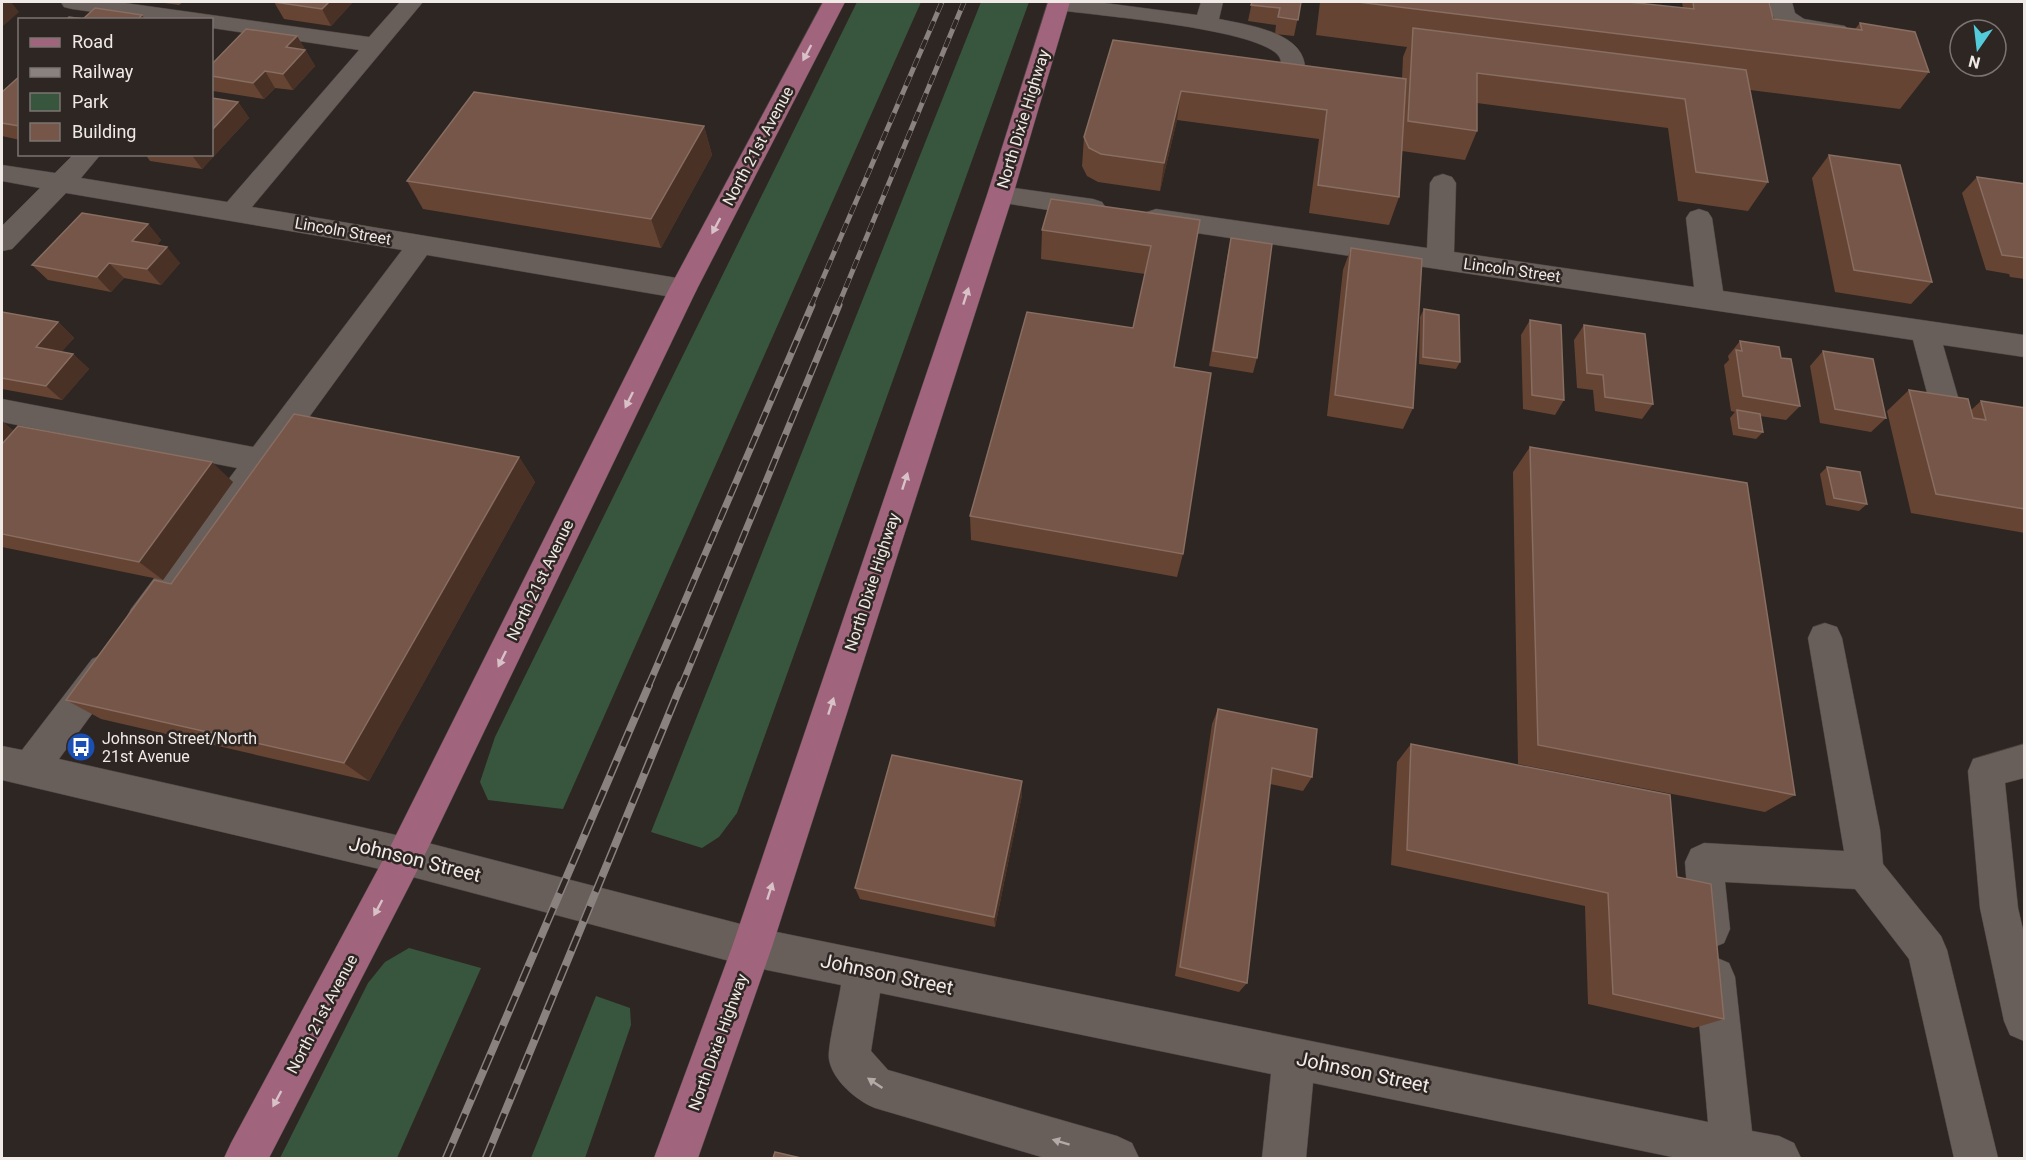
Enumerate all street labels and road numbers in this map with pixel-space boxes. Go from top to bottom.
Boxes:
street label: North Dixie Highway [993,47,1053,191]
street label: North 21st Avenue [719,83,797,209]
street label: Lincoln Street [293,213,393,249]
street label: Lincoln Street [1462,254,1562,286]
street label: North Dixie Highway [841,510,903,654]
street label: North 21st Avenue [502,516,578,644]
street label: Johnson Street [347,831,483,887]
street label: Johnson Street [818,948,956,1000]
street label: North 21st Avenue [283,951,361,1077]
street label: North Dixie Highway [684,971,752,1113]
street label: Johnson Street [1294,1046,1432,1098]

